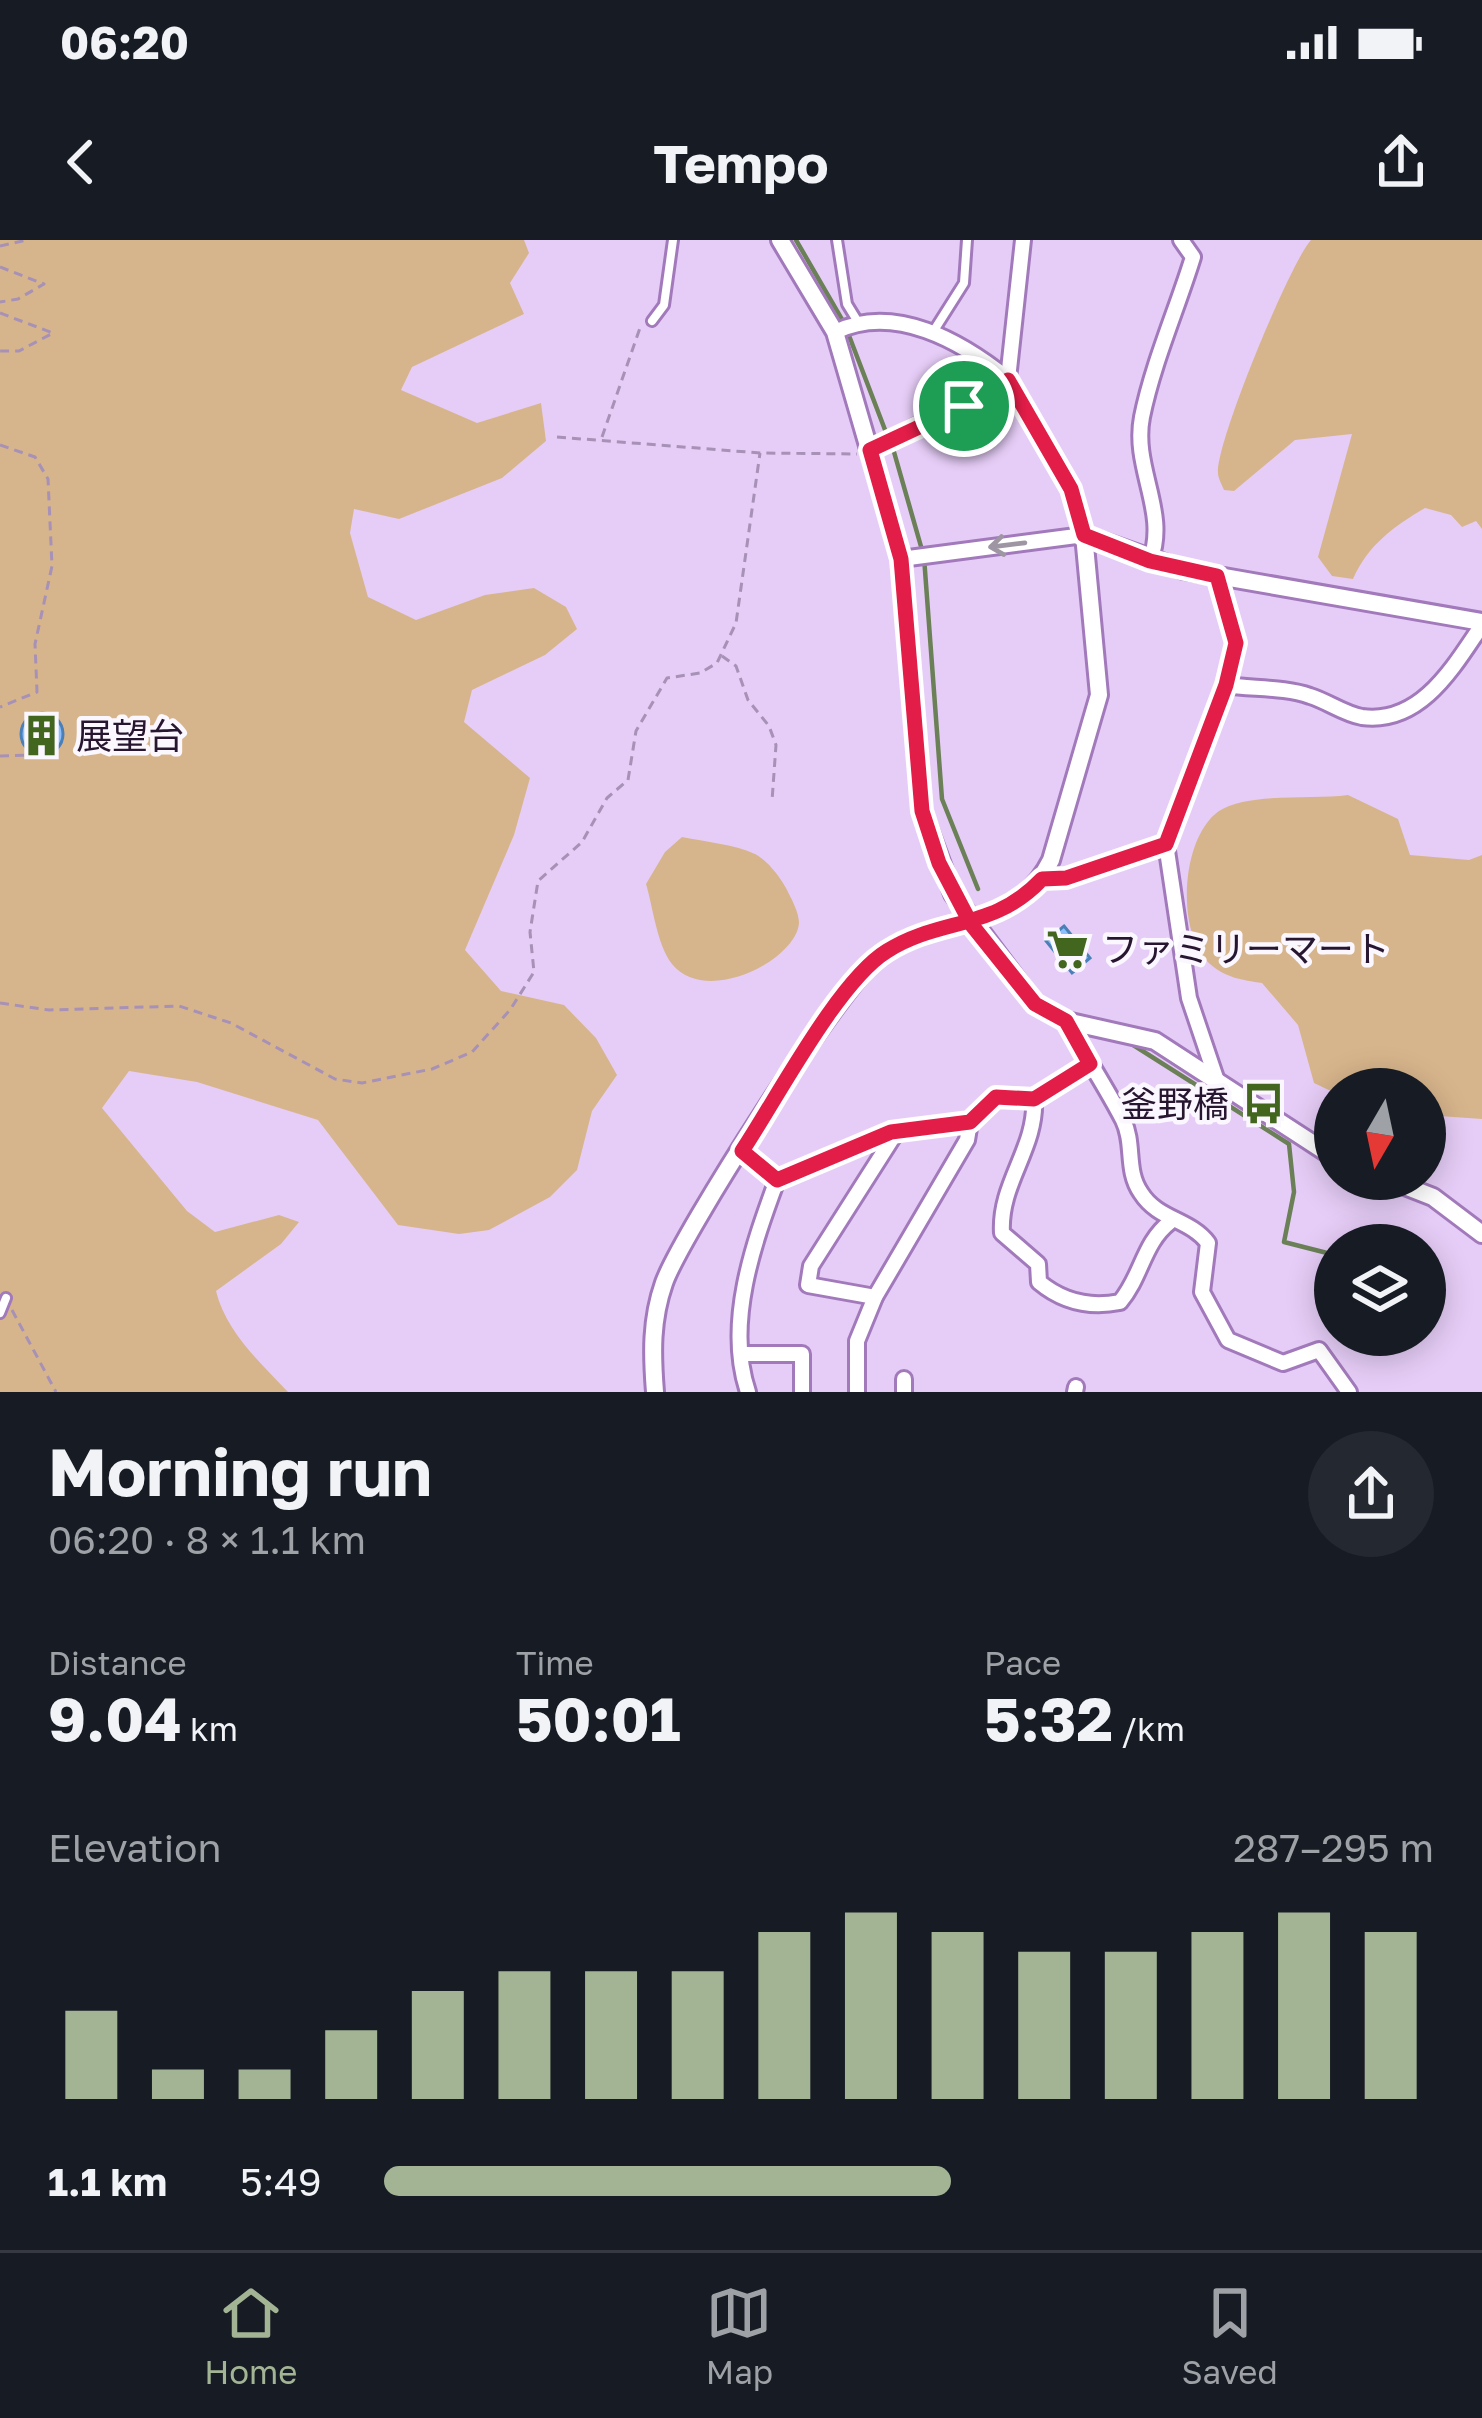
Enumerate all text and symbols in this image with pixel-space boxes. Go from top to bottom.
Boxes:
text: 06:20 [60,15,189,69]
icon: back [48,129,114,195]
icon: share [1368,129,1434,195]
text: Tempo [653,130,829,195]
pin [913,355,1015,457]
icon: arrive [931,373,997,439]
one-way arrow [989,534,1028,556]
building icon: 展望台 [19,713,65,759]
place label: 展望台 [76,714,184,757]
supermarket icon: ファミリーマート [1045,926,1091,972]
place label: ファミリーマート [1102,927,1390,970]
north arrow [1314,1068,1446,1200]
map controls [1314,1068,1446,1356]
bus stop icon: 釜野橋 [1240,1081,1286,1127]
place label: 釜野橋 [1121,1082,1229,1125]
button: layers [1314,1224,1446,1356]
text: Morning run [48,1431,432,1511]
button: share [1308,1431,1434,1557]
text: 06:20 · 8 × 1.1 km [48,1516,366,1563]
text: Distance [48,1643,187,1682]
text: Time [516,1643,594,1682]
text: Pace [984,1643,1061,1682]
text: 9.04 [48,1682,182,1754]
text: 50:01 [516,1682,681,1754]
text: 5:32 [984,1682,1113,1754]
text: km [182,1709,238,1748]
text: /km [1113,1709,1185,1748]
text: Elevation [48,1824,221,1871]
text: 287–295 m [1233,1824,1434,1871]
text: 1.1 km [48,2158,167,2205]
text: 5:49 [240,2158,322,2205]
tab: Home [204,2280,297,2391]
tab: Map [706,2280,773,2391]
tab: Saved [1181,2280,1278,2391]

